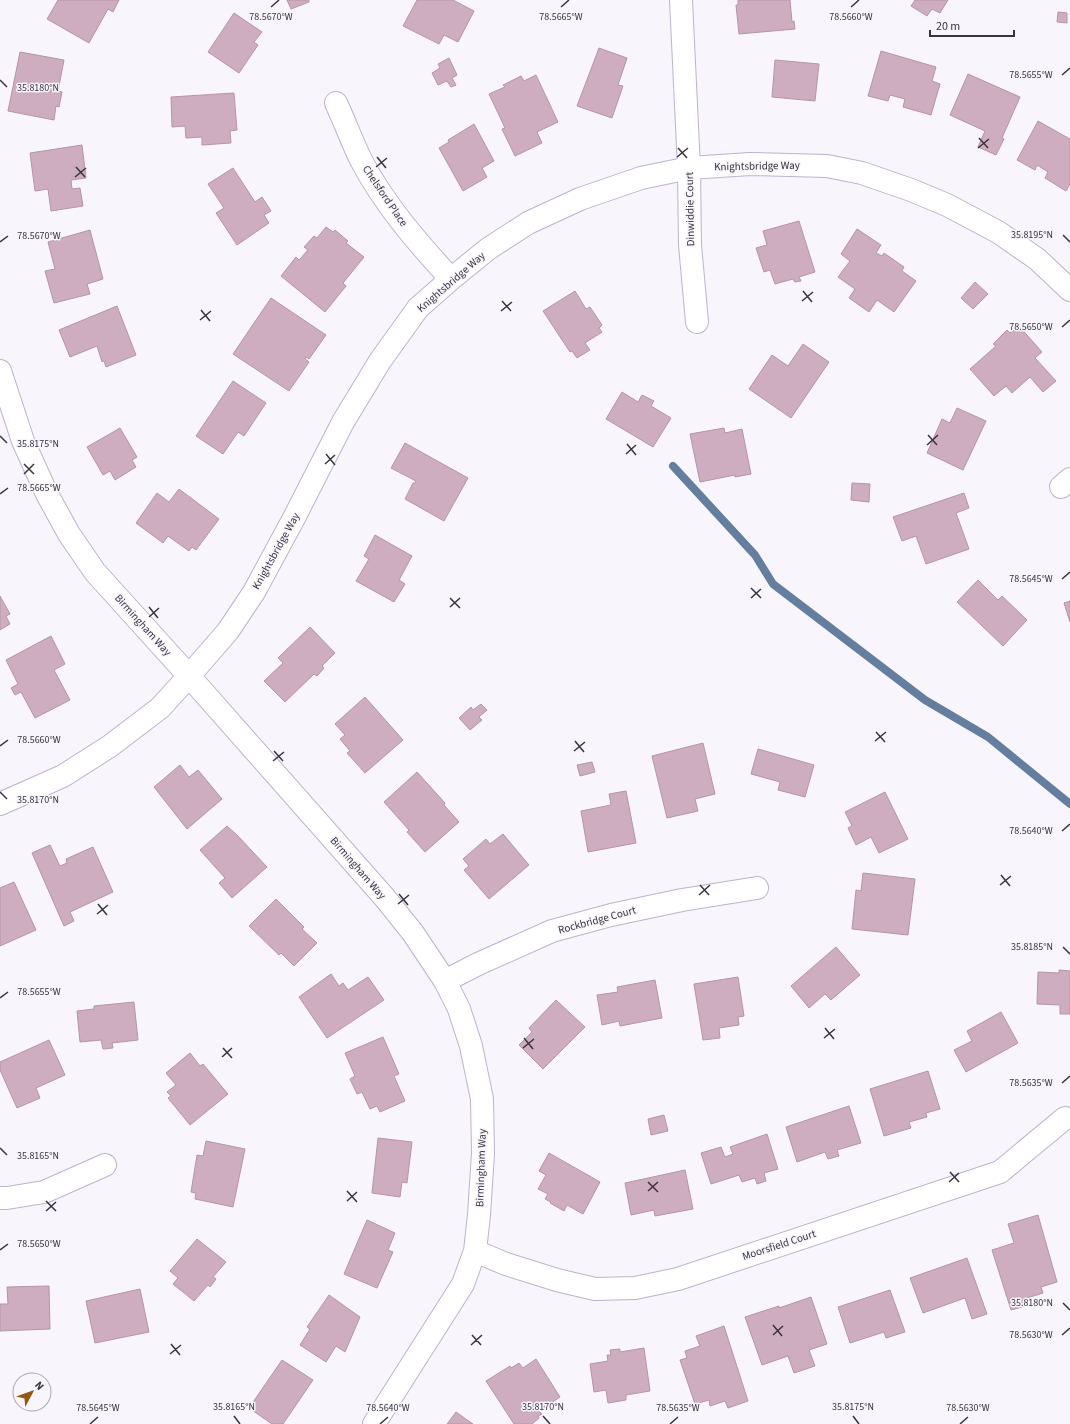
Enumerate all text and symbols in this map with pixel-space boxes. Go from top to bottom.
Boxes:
text: 78.5670°W [249,10,293,24]
text: 78.5665°W [539,10,583,24]
text: 78.5660°W [829,10,873,24]
scale bar [930,12,1014,38]
text: 20 m [936,18,960,35]
text: 78.5655°W [1009,68,1053,82]
text: 35.8180°N [17,81,59,95]
street label: Knightsbridge Way [714,158,800,174]
street label: Chelsford Place [359,162,411,230]
street label: Dinwiddie Court [682,171,698,246]
text: 35.8195°N [1011,228,1053,242]
text: 78.5670°W [17,229,61,243]
street label: Knightsbridge Way [414,248,488,316]
text: 78.5650°W [1009,320,1053,334]
text: 35.8175°N [17,437,59,451]
text: 78.5665°W [17,481,61,495]
street label: Knightsbridge Way [249,510,303,592]
text: 78.5645°W [1009,572,1053,586]
street label: Birmingham Way [111,591,175,659]
text: 78.5660°W [17,733,61,747]
text: 35.8170°N [17,793,59,807]
text: 78.5640°W [1009,824,1053,838]
street label: Birmingham Way [327,834,389,902]
street label: Rockbridge Court [556,902,638,938]
text: 35.8185°N [1011,940,1053,954]
text: 78.5655°W [17,985,61,999]
text: 78.5635°W [1009,1076,1053,1090]
street label: Birmingham Way [472,1129,490,1207]
text: 35.8165°N [17,1149,59,1163]
street label: Moorsfield Court [740,1226,818,1264]
text: 78.5650°W [17,1237,61,1251]
text: 35.8180°N [1011,1296,1053,1310]
text: 78.5630°W [1009,1328,1053,1342]
north arrow [12,1372,52,1412]
text: N [31,1378,47,1393]
text: 35.8165°N [213,1400,255,1414]
text: 35.8170°N [522,1400,564,1414]
text: 35.8175°N [832,1400,874,1414]
text: 78.5645°W [76,1401,120,1415]
text: 78.5640°W [366,1401,410,1415]
text: 78.5635°W [656,1401,700,1415]
text: 78.5630°W [946,1401,990,1415]

